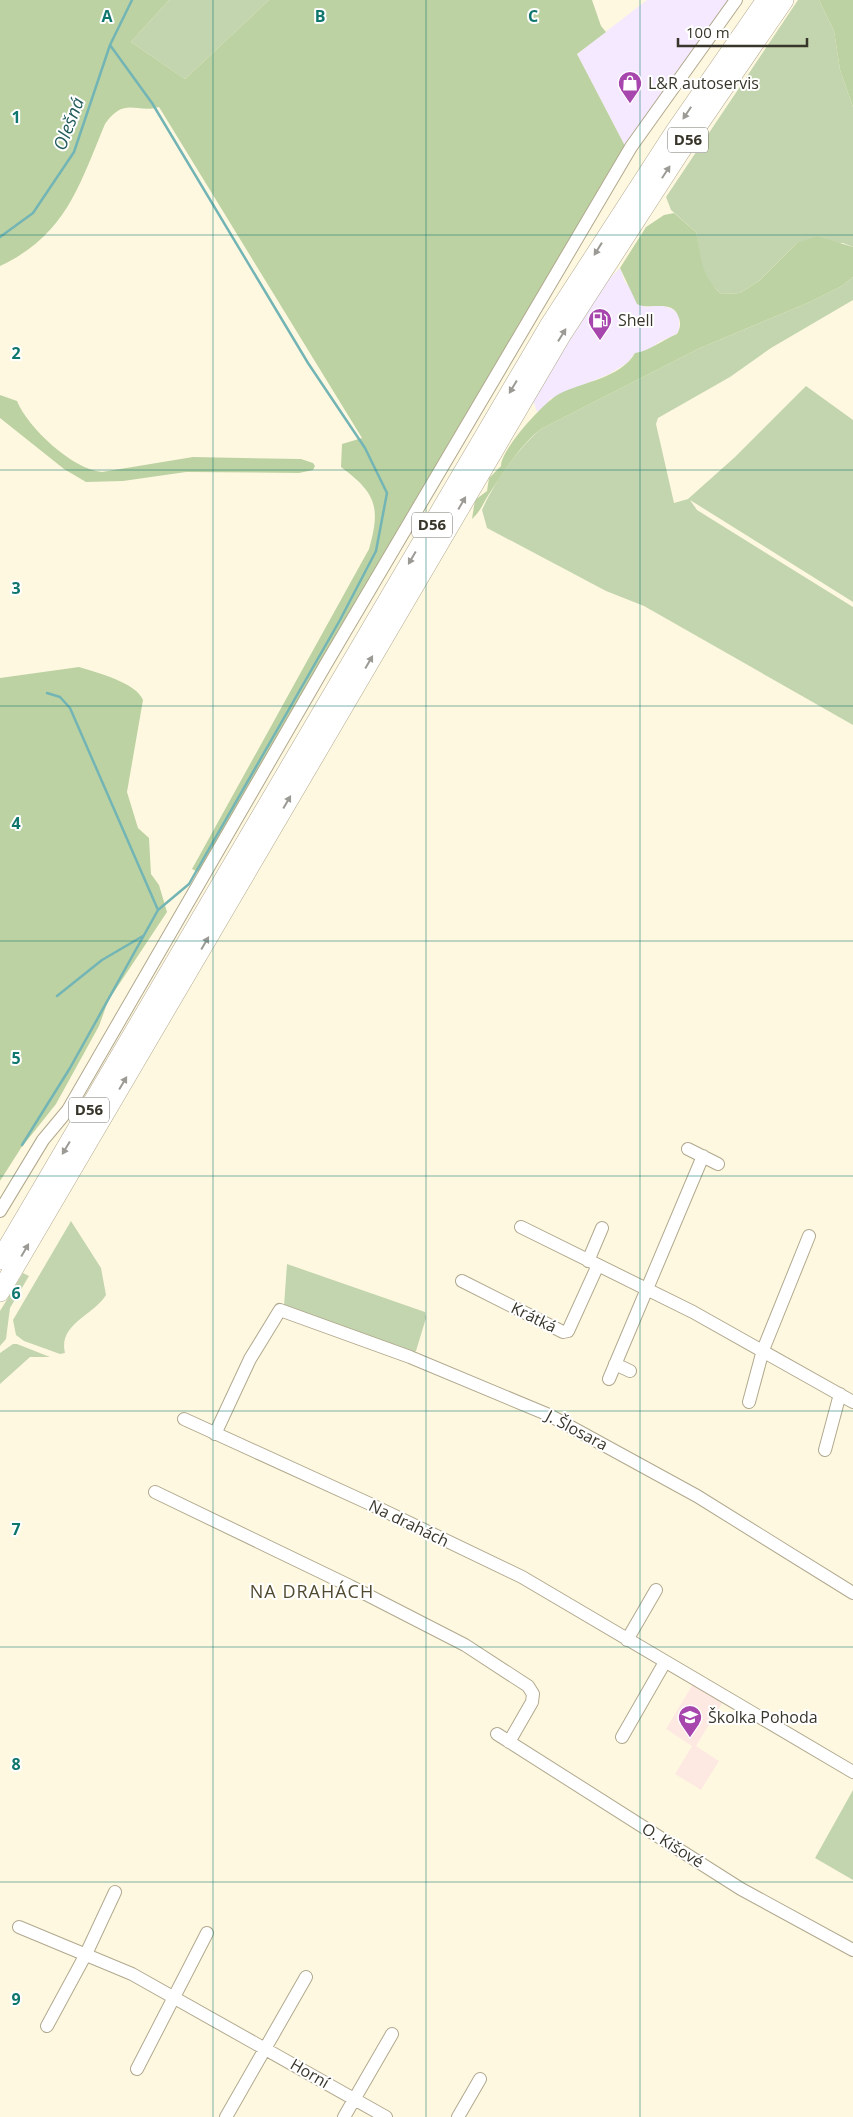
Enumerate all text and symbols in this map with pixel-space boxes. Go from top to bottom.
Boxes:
text: A [101,5,113,27]
text: B [315,5,325,27]
text: C [528,5,538,27]
scale bar [678,15,807,47]
text: 100 m [686,22,730,42]
shop icon: L&R autoservis [617,70,643,104]
place label: L&R autoservis [648,72,759,94]
water label: Olešná [47,94,89,154]
text: 1 [11,106,21,128]
one-way arrow [682,106,692,120]
road number: D56 [668,128,708,152]
one-way arrow [661,166,671,179]
one-way arrow [593,242,603,256]
fuel station icon: Shell [587,307,613,341]
place label: Shell [618,309,654,331]
one-way arrow [558,328,567,341]
text: 2 [11,342,21,364]
one-way arrow [508,381,517,394]
one-way arrow [458,496,466,511]
road number: D56 [412,512,452,538]
one-way arrow [408,551,417,564]
text: 3 [11,577,21,599]
one-way arrow [365,655,374,668]
one-way arrow [283,796,292,809]
text: 4 [11,812,21,834]
one-way arrow [201,936,210,949]
text: 5 [11,1047,21,1069]
one-way arrow [118,1076,127,1089]
road number: D56 [69,1098,109,1122]
one-way arrow [62,1141,71,1154]
one-way arrow [20,1243,29,1256]
text: 6 [11,1282,21,1304]
street label: Krátká [508,1297,560,1337]
street label: J. Šlosara [540,1404,612,1455]
street label: Na drahách [365,1494,453,1552]
text: 7 [11,1518,21,1540]
district label: NA DRAHÁCH [250,1579,374,1603]
school or university icon: Školka Pohoda [677,1704,703,1738]
place label: Školka Pohoda [708,1706,818,1728]
text: 8 [11,1753,21,1775]
street label: O. Kišové [638,1817,708,1873]
text: 9 [11,1988,21,2010]
street label: Horní [286,2053,334,2093]

